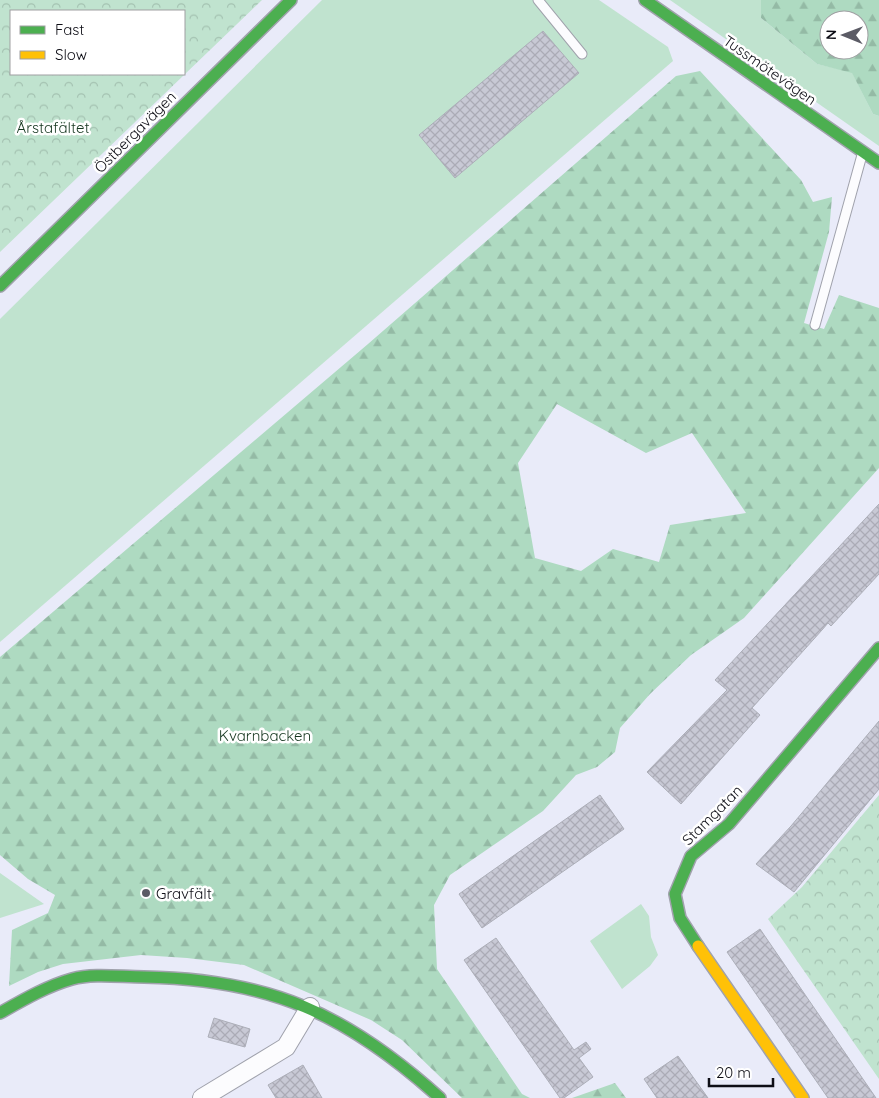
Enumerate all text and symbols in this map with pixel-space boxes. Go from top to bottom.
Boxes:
legend [10,10,185,75]
north arrow [819,10,869,60]
text: Fast [55,20,84,39]
text: N [822,29,840,40]
street label: Tussmötevägen [720,31,820,109]
text: Slow [55,45,87,64]
street label: Östbergavägen [90,87,180,177]
park label: Årstafältet [16,118,90,137]
park label: Kvarnbacken [219,726,311,745]
street label: Stamgatan [678,781,746,849]
place label: Gravfält [156,884,212,903]
marker: Gravfält [140,887,152,899]
scale bar [709,1056,773,1088]
text: 20 m [716,1063,751,1082]

